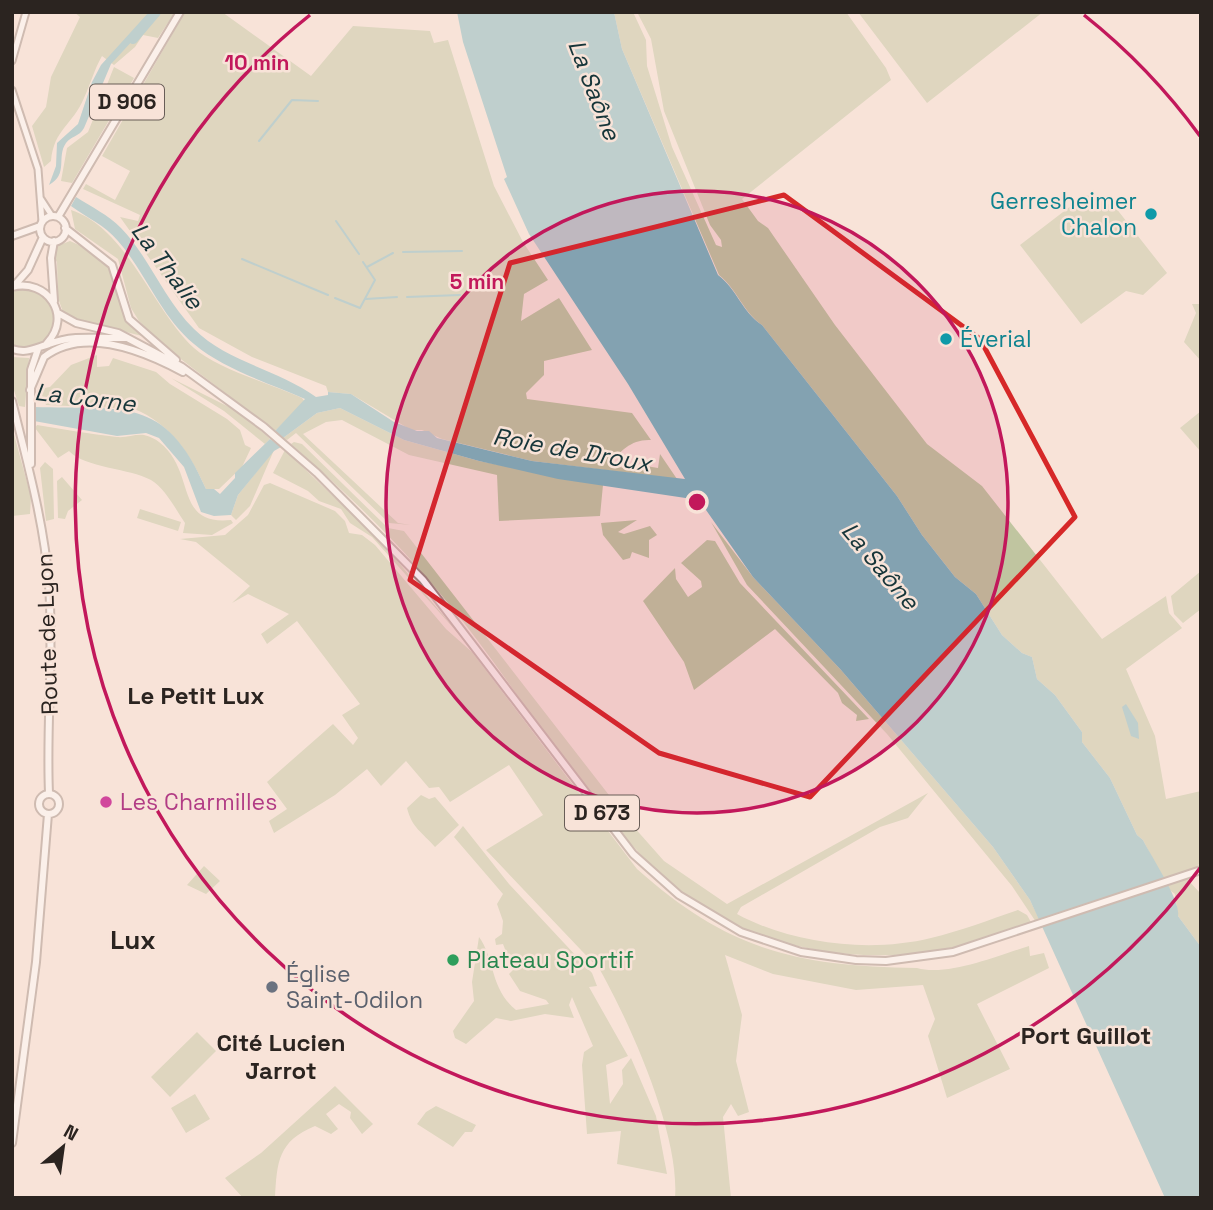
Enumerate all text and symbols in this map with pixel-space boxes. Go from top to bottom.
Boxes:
water label: La Saône [561,35,628,145]
text: 10 min [225,49,289,76]
road number: D 906 [90,84,164,119]
place label: Gerresheimer Chalon [990,186,1137,242]
marker: Gerresheimer Chalon [1143,206,1159,222]
water label: La Thalie [125,216,211,316]
text: 5 min [450,268,504,295]
place label: Éverial [960,324,1032,354]
marker: Éverial [938,331,954,347]
water label: La Corne [33,376,138,419]
water label: Roie de Droux [490,420,656,479]
centre of rings [685,490,709,514]
water label: La Saône [835,515,927,616]
street label: Route de Lyon [29,553,65,715]
district label: Le Petit Lux [128,680,265,711]
place label: Les Charmilles [120,787,277,817]
marker: Les Charmilles [98,794,114,810]
road number: D 673 [565,796,639,830]
district label: Lux [110,923,156,957]
place label: Plateau Sportif [467,945,634,975]
marker: Plateau Sportif [445,952,461,968]
place label: Église Saint-Odilon [286,959,423,1015]
marker: Église Saint-Odilon [264,979,280,995]
district label: Port Guillot [1021,1020,1151,1051]
district label: Cité Lucien Jarrot [216,1027,346,1086]
north arrow [28,1112,98,1182]
text: N [59,1119,83,1147]

